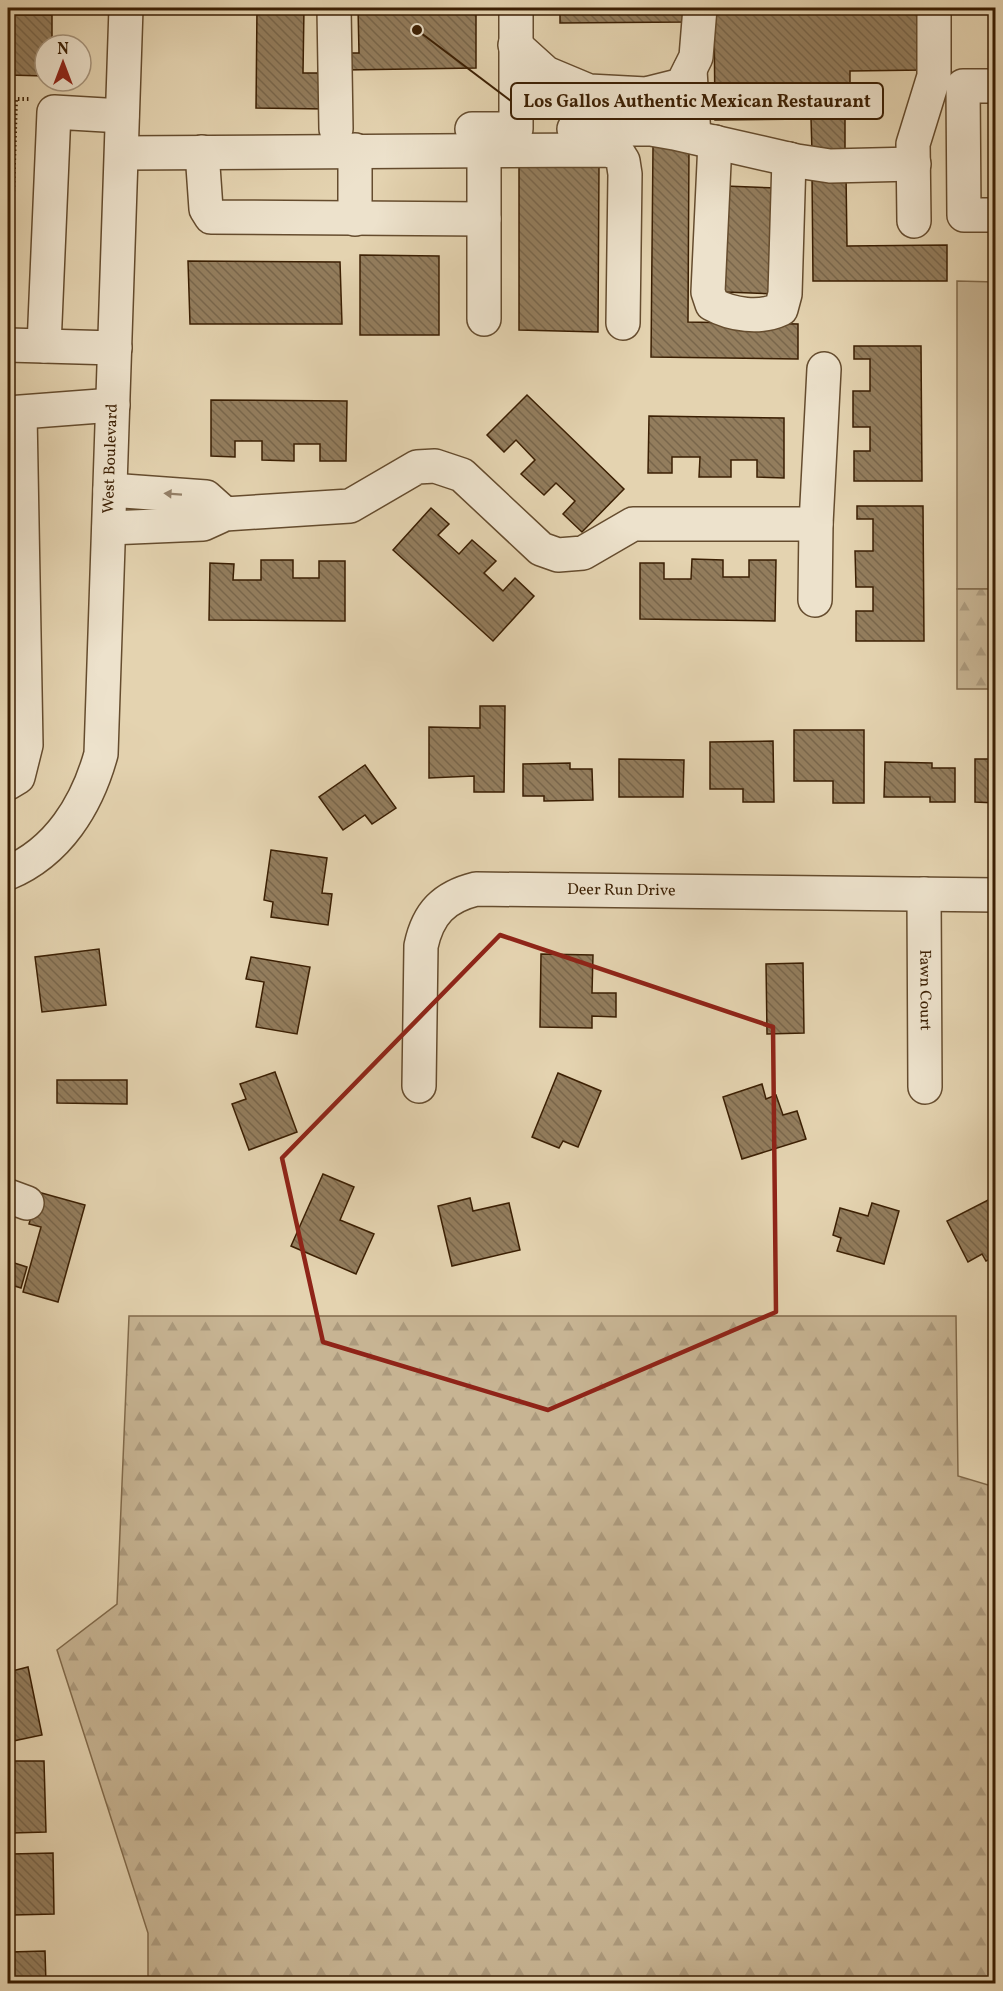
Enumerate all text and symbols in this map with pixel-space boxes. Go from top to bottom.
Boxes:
north arrow [33,33,93,93]
text: N [57,39,69,61]
callout: Los Gallos Authentic Mexican Restaurant [511,83,883,119]
text: Los Gallos Authentic Mexican Restaurant [523,90,871,115]
street label: West Boulevard [98,403,124,514]
one-way arrow [163,490,182,499]
street label: Deer Run Drive [567,879,676,902]
street label: Fawn Court [913,949,936,1031]

